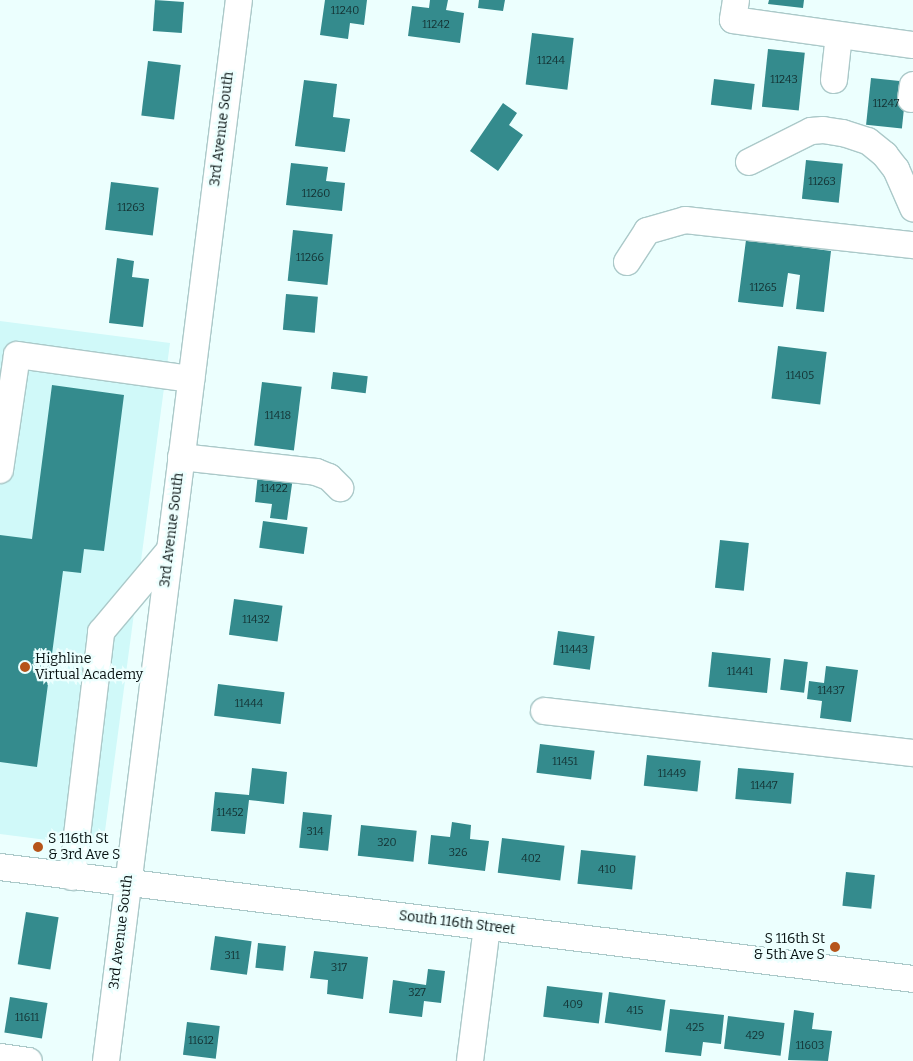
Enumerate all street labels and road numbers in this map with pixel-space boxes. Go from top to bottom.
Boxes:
street label: 3rd Avenue South [207,71,237,187]
street label: 3rd Avenue South [157,472,187,588]
street label: 3rd Avenue South [106,874,136,990]
street label: South 116th Street [398,908,516,938]

